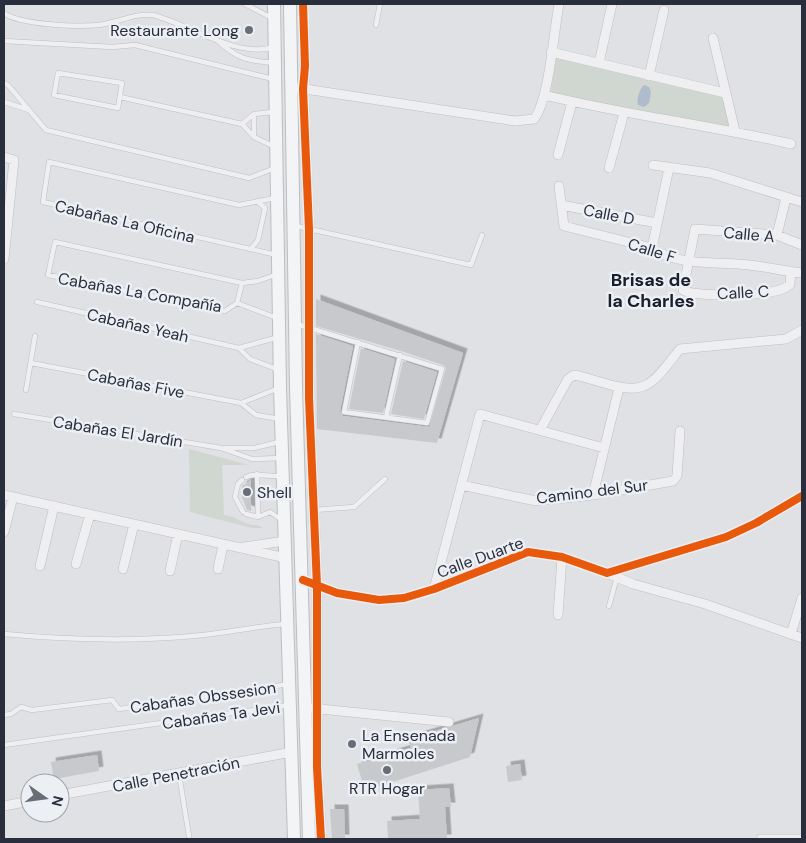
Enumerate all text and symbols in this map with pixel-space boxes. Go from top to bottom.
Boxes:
place label: Restaurante Long [110,20,239,41]
marker: Restaurante Long [243,24,255,36]
street label: Cabañas La Oficina [53,195,197,248]
street label: Calle D [582,199,636,230]
street label: Calle A [722,222,776,247]
street label: Calle F [625,233,679,268]
street label: Cabañas La Compañía [56,268,223,317]
district label: Brisas de la Charles [607,268,695,313]
street label: Calle C [716,281,770,304]
street label: Cabañas Yeah [85,304,191,347]
street label: Cabañas Five [86,364,186,403]
street label: Cabañas El Jardín [52,411,184,452]
street label: Camino del Sur [535,474,649,509]
place label: Shell [257,482,292,503]
marker: Shell [241,486,253,498]
street label: Calle Duarte [434,532,526,583]
street label: Cabañas Obssesion [129,677,277,718]
street label: Cabañas Ta Jevi [161,697,281,734]
place label: La Ensenada Marmoles [362,725,455,764]
marker: La Ensenada Marmoles [346,738,358,750]
street label: Calle Penetración [111,752,241,797]
marker: RTR Hogar [381,764,393,776]
north arrow [20,773,70,823]
place label: RTR Hogar [349,778,425,799]
text: N [48,794,68,808]

